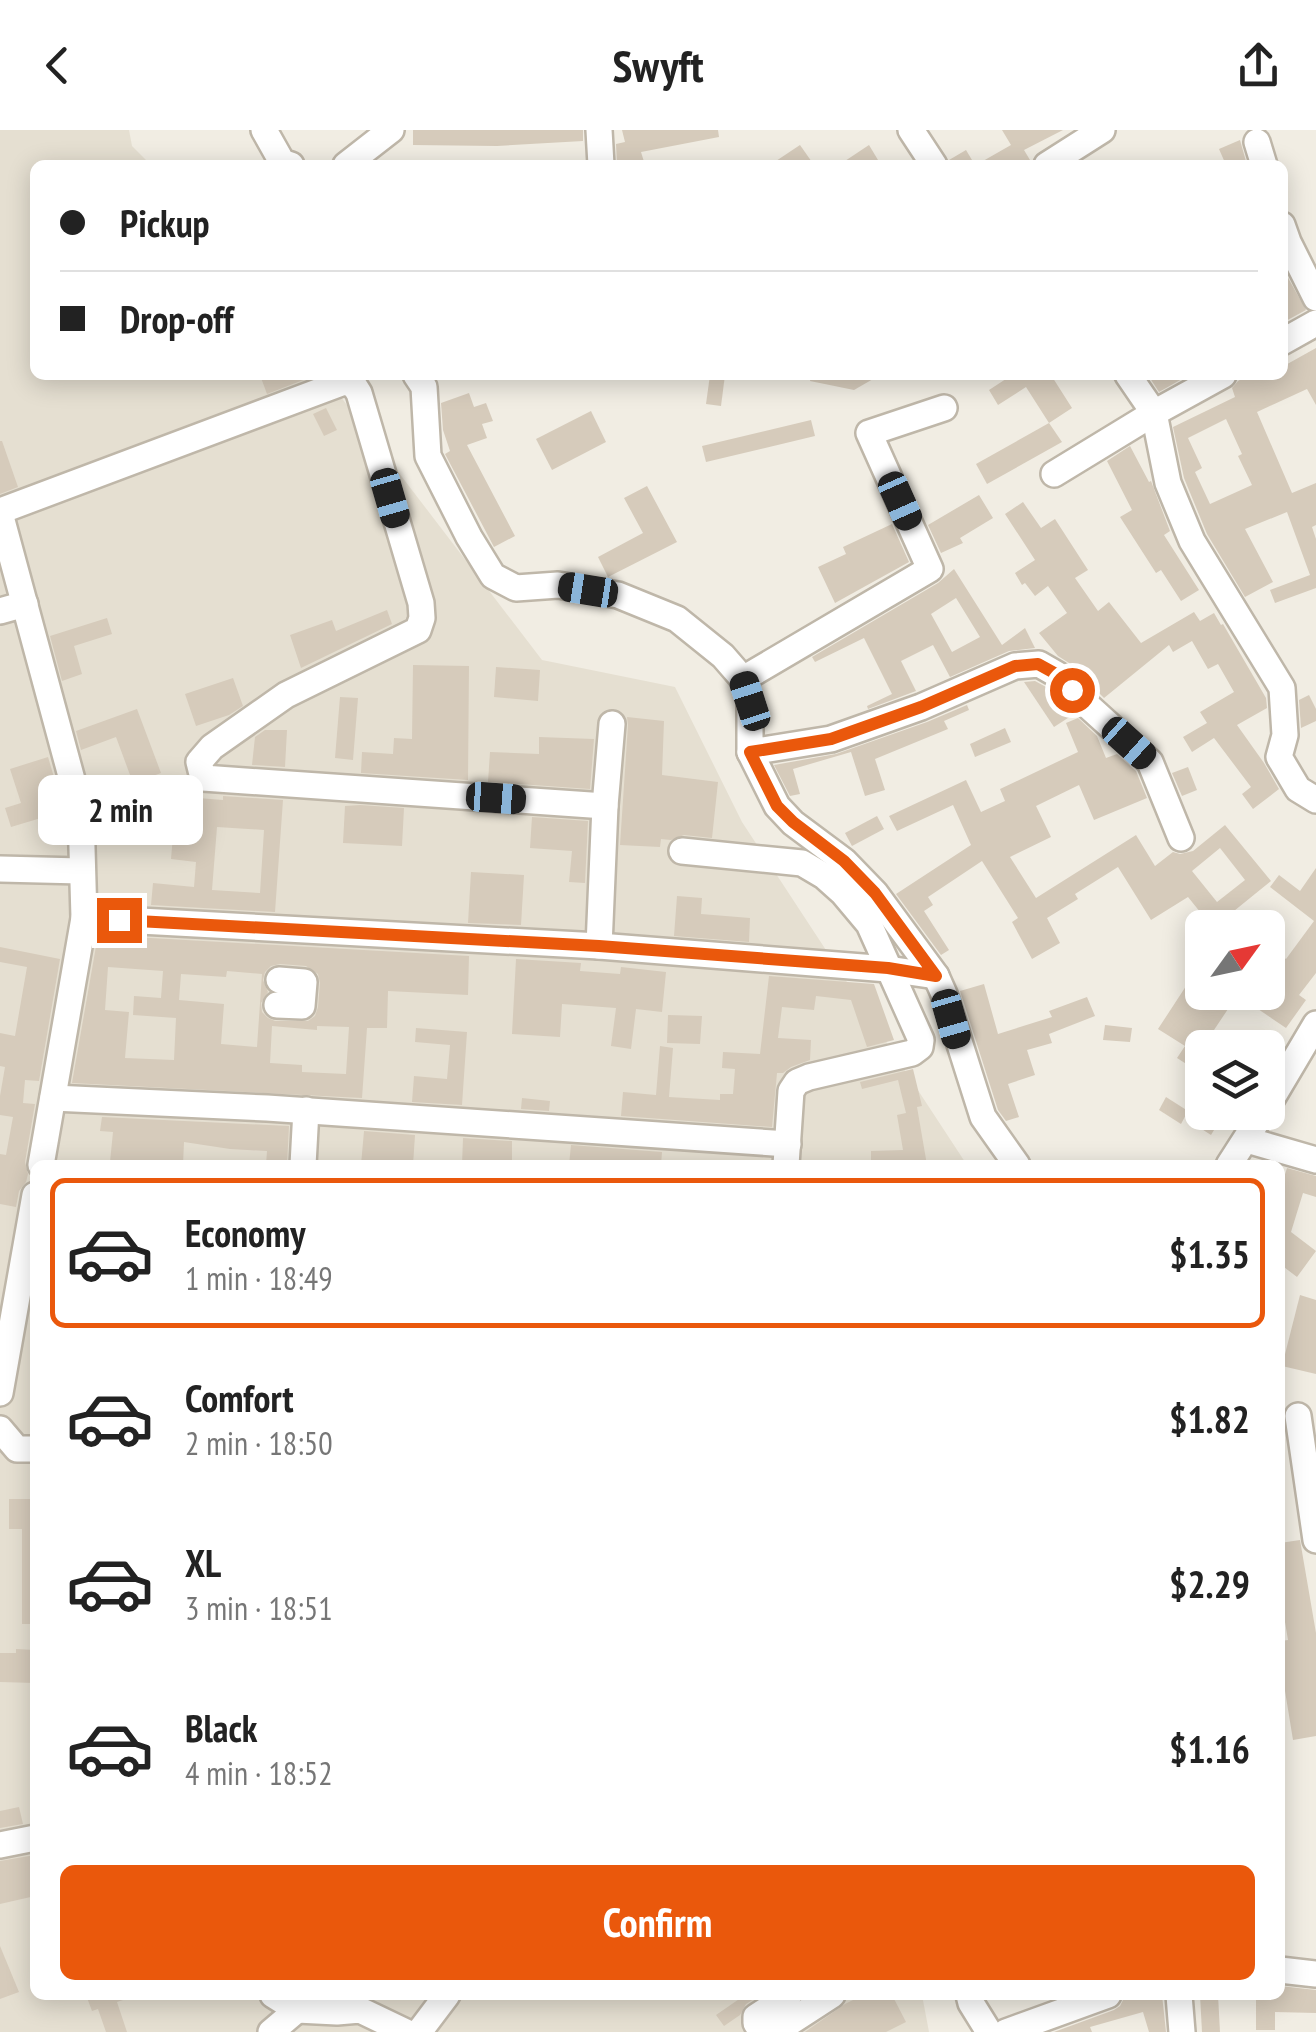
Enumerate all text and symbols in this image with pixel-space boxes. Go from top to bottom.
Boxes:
text: Swyft [613,36,704,94]
icon: back [30,38,85,93]
icon: share [1231,38,1286,93]
text: Pickup [120,198,210,247]
text: Drop-off [120,294,234,343]
car [367,465,413,531]
car [874,467,926,535]
car [556,570,620,610]
car [726,668,774,734]
route start [1050,668,1095,713]
car [1097,712,1161,774]
callout: 2 min [36,775,202,845]
car [465,781,527,815]
text: 2 min [88,789,153,831]
route end [97,898,142,943]
north arrow [1185,910,1285,1010]
map controls [1185,910,1285,1130]
car [928,986,974,1052]
button: layers [1185,1030,1285,1130]
icon: car [65,1208,155,1298]
text: Economy [185,1208,305,1257]
text: $1.35 [1169,1229,1250,1278]
text: 1 min · 18:49 [185,1257,333,1299]
icon: car [65,1373,155,1463]
text: Comfort [185,1373,294,1422]
text: $1.82 [1169,1394,1250,1443]
text: 2 min · 18:50 [185,1422,333,1464]
icon: car [65,1538,155,1628]
text: XL [185,1538,221,1587]
text: $2.29 [1169,1559,1250,1608]
text: 3 min · 18:51 [185,1587,333,1629]
icon: car [65,1703,155,1793]
text: Black [185,1703,258,1752]
text: $1.16 [1169,1724,1250,1773]
text: 4 min · 18:52 [185,1752,333,1794]
button: Confirm [60,1865,1255,1980]

